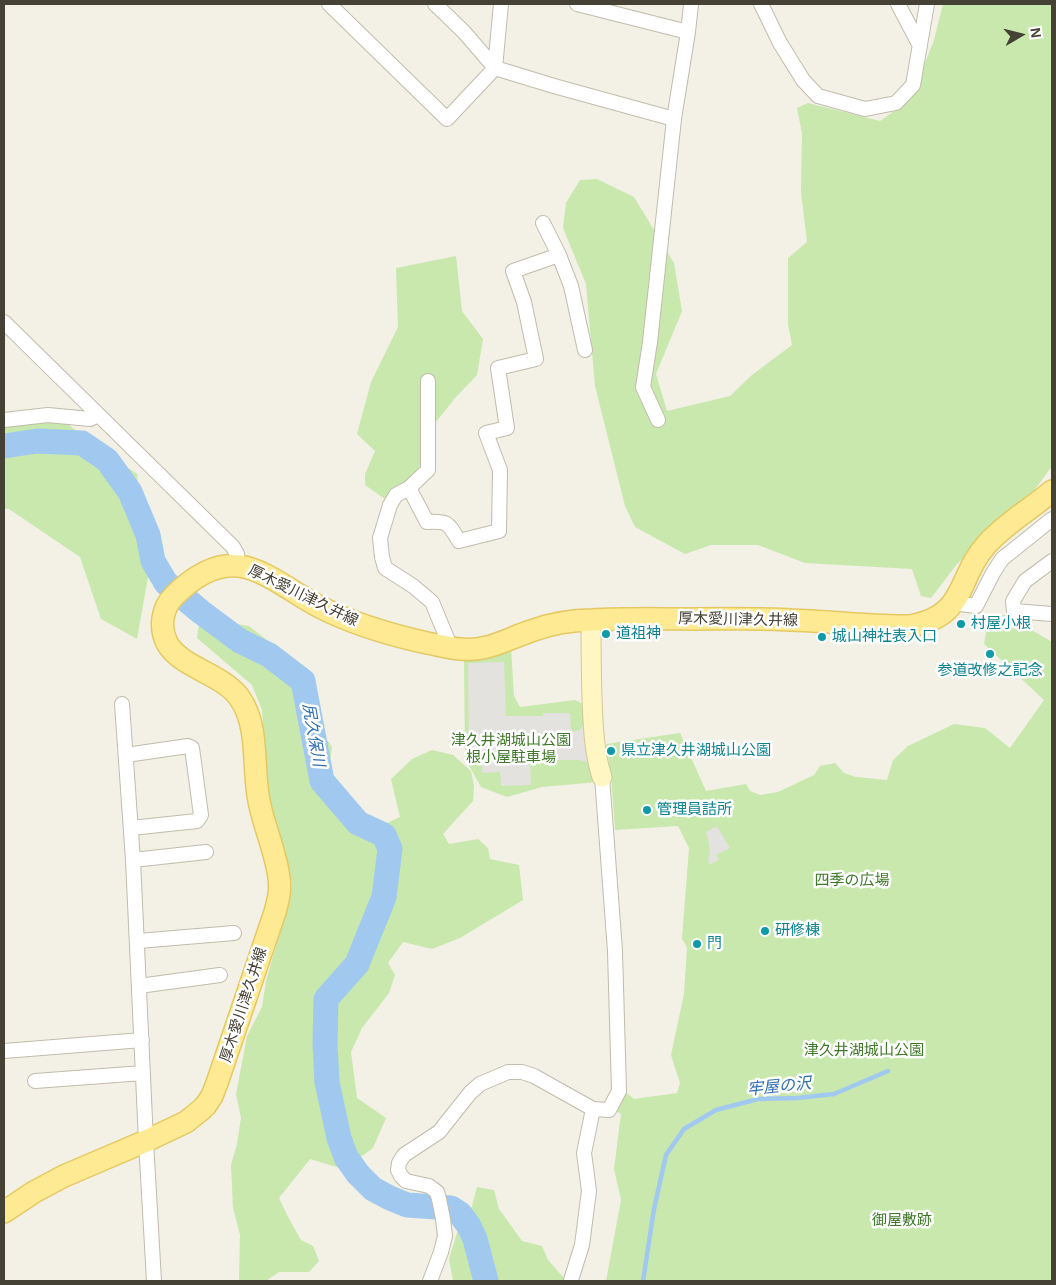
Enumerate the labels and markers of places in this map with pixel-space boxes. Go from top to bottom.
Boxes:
place label: 村屋小根 [971,615,1031,633]
marker: 村屋小根 [955,618,967,630]
place label: 道祖神 [616,625,661,643]
marker: 道祖神 [600,628,612,640]
place label: 城山神社表入口 [832,628,937,646]
marker: 城山神社表入口 [816,631,828,643]
marker: 参道改修之記念 [984,648,996,660]
place label: 参道改修之記念 [938,662,1042,680]
place label: 県立津久井湖城山公園 [621,742,771,760]
marker: 県立津久井湖城山公園 [605,745,617,757]
place label: 管理員詰所 [657,801,732,819]
marker: 管理員詰所 [641,804,653,816]
place label: 研修棟 [775,922,820,940]
marker: 研修棟 [759,925,771,937]
place label: 門 [707,935,722,953]
marker: 門 [691,938,703,950]

